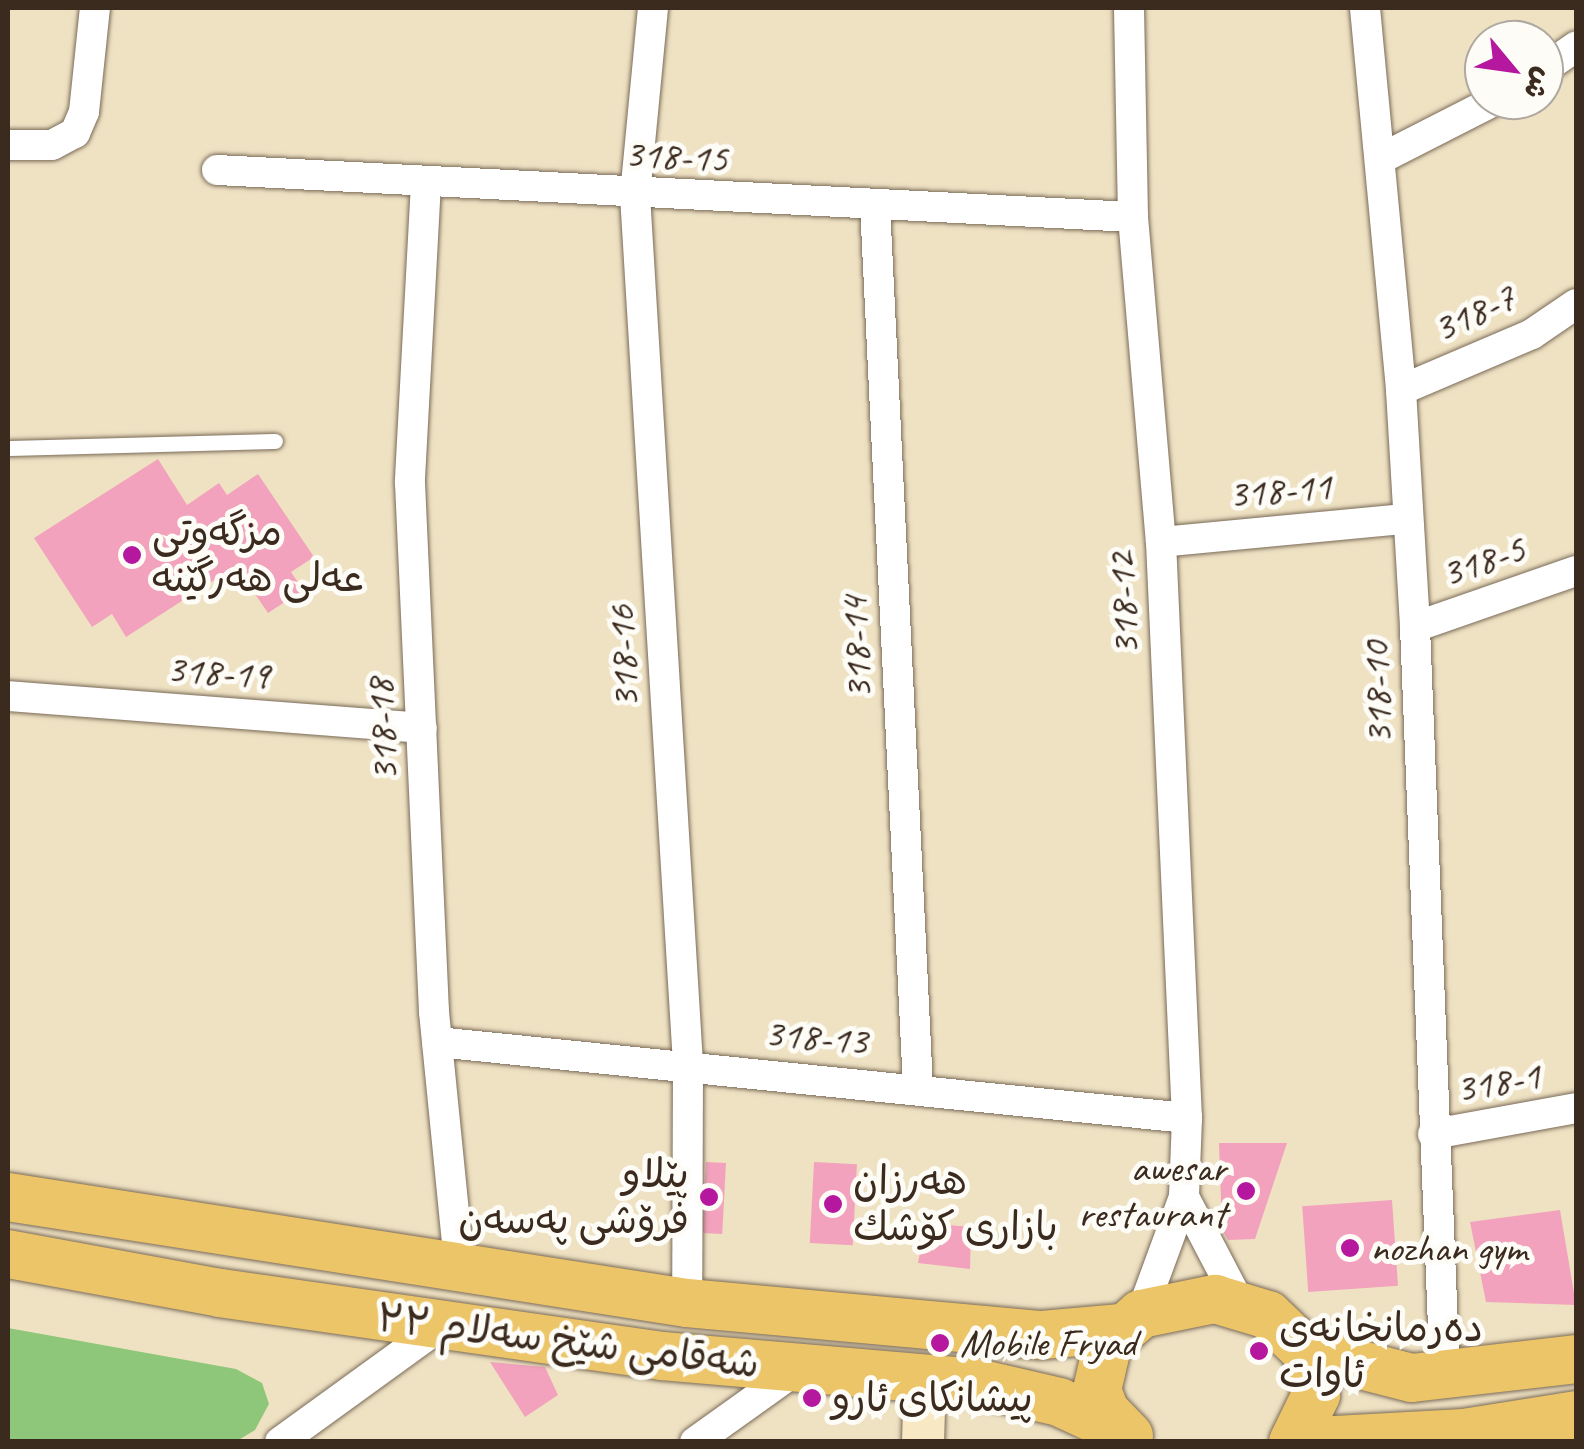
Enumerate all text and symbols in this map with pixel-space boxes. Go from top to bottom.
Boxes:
north arrow [1464,20,1564,120]
text: ش [1516,62,1562,106]
street label: 318-15 [623,129,729,183]
street label: 318-7 [1425,273,1523,353]
street label: 318-11 [1227,462,1333,518]
place label: مزگەوتی عەلی هەرگێنە [152,508,364,602]
street label: 318-5 [1435,524,1531,598]
marker: مزگەوتی عەلی هەرگێنە [121,544,143,566]
street label: 318-12 [1096,551,1150,657]
street label: 318-14 [829,595,883,701]
street label: 318-16 [596,604,650,710]
street label: 318-10 [1351,641,1403,745]
street label: 318-19 [165,644,271,700]
street label: 318-18 [355,677,409,783]
street label: 318-13 [763,1009,869,1065]
street label: 318-1 [1452,1051,1544,1113]
place label: awesar restaurant [1078,1144,1226,1238]
place label: پێلاو فرۆشی پەسەن [458,1150,689,1244]
place label: هەرزان بازاری کۆشك [853,1157,1058,1251]
marker: awesar restaurant [1235,1180,1257,1202]
marker: پێلاو فرۆشی پەسەن [698,1186,720,1208]
marker: هەرزان بازاری کۆشك [822,1193,844,1215]
place label: nozhan gym [1370,1224,1527,1272]
marker: nozhan gym [1339,1237,1361,1259]
street label: شەقامی شێخ سەلام ٣٣ [374,1294,762,1388]
place label: دەرمانخانەی ئاوات [1279,1304,1483,1398]
place label: Mobile Fryad [960,1319,1136,1367]
marker: Mobile Fryad [929,1332,951,1354]
marker: دەرمانخانەی ئاوات [1248,1340,1270,1362]
place label: پیشانکای ئارو [832,1374,1033,1422]
marker: پیشانکای ئارو [801,1387,823,1409]

